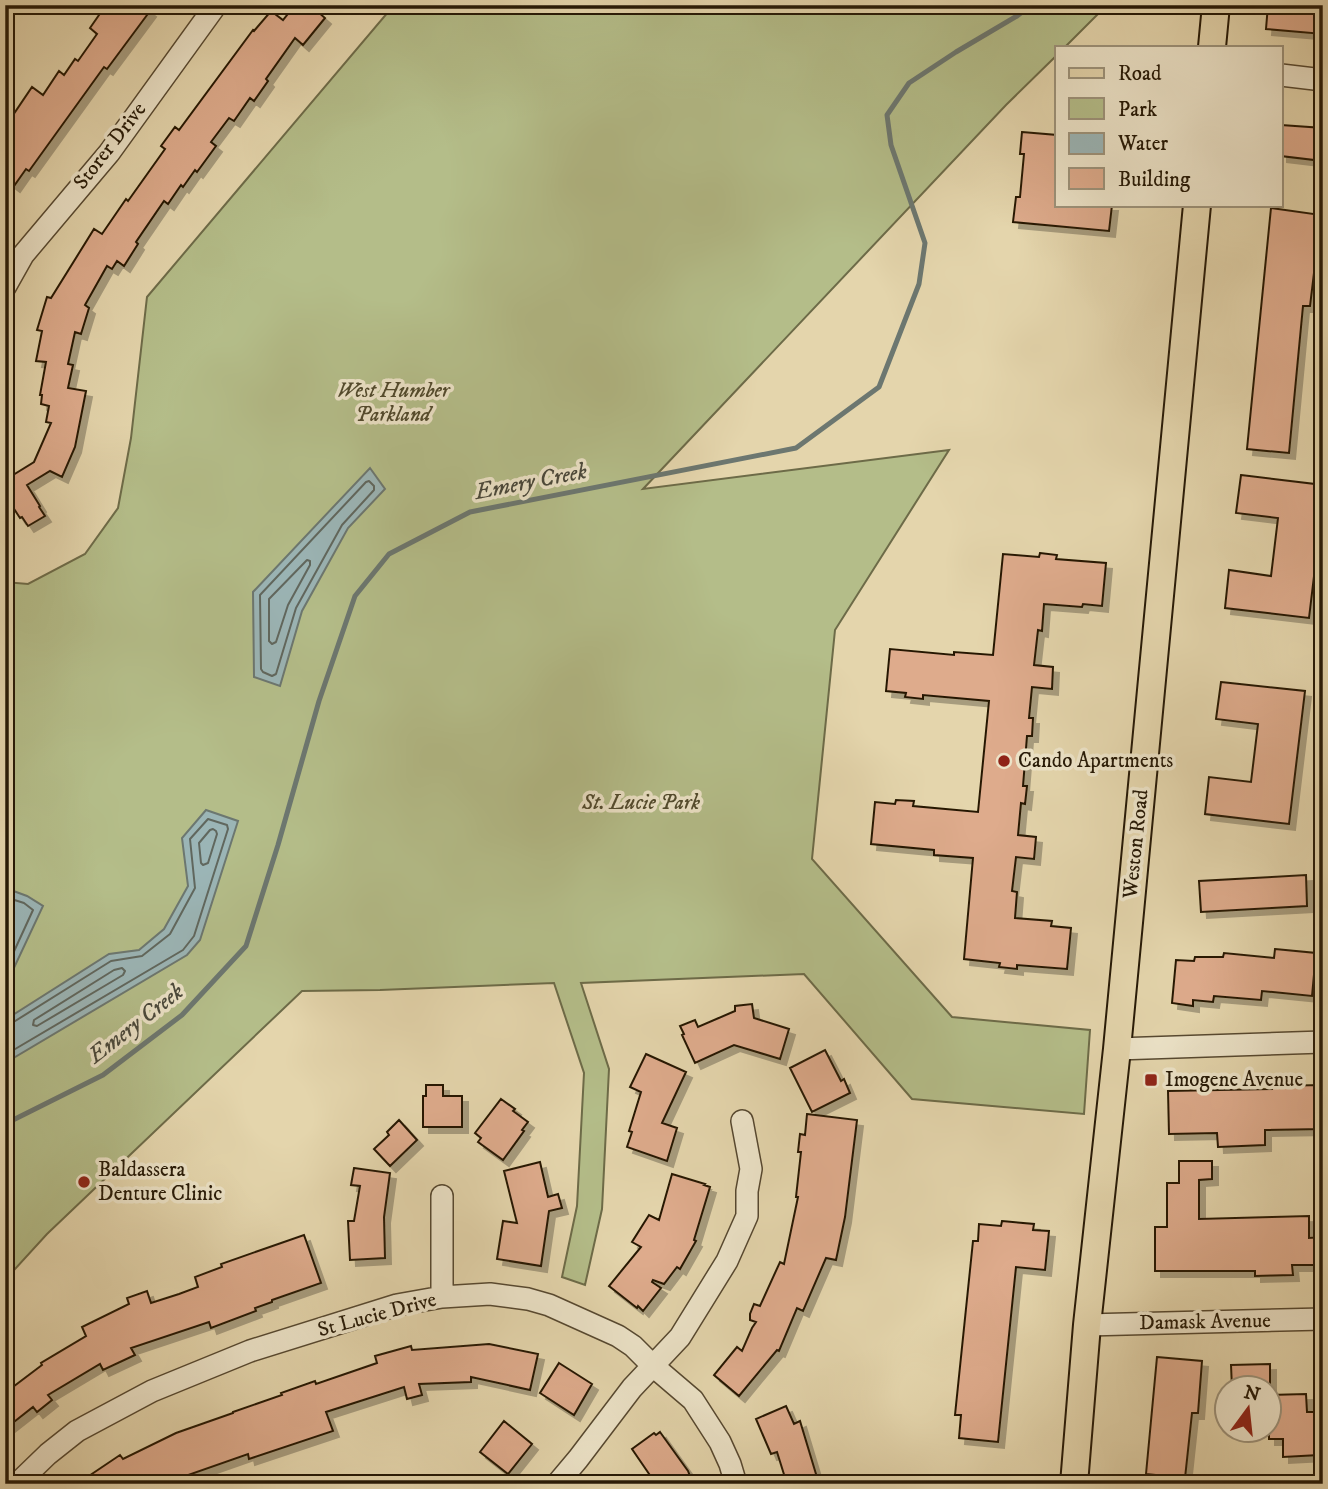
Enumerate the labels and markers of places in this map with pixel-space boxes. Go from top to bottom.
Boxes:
place label: Cando Apartments [1018,748,1173,774]
marker: Cando Apartments [996,753,1012,769]
place label: Imogene Avenue [1165,1067,1303,1093]
marker: Imogene Avenue [1143,1072,1159,1088]
place label: Baldassera Denture Clinic [98,1157,222,1207]
marker: Baldassera Denture Clinic [76,1174,92,1190]

